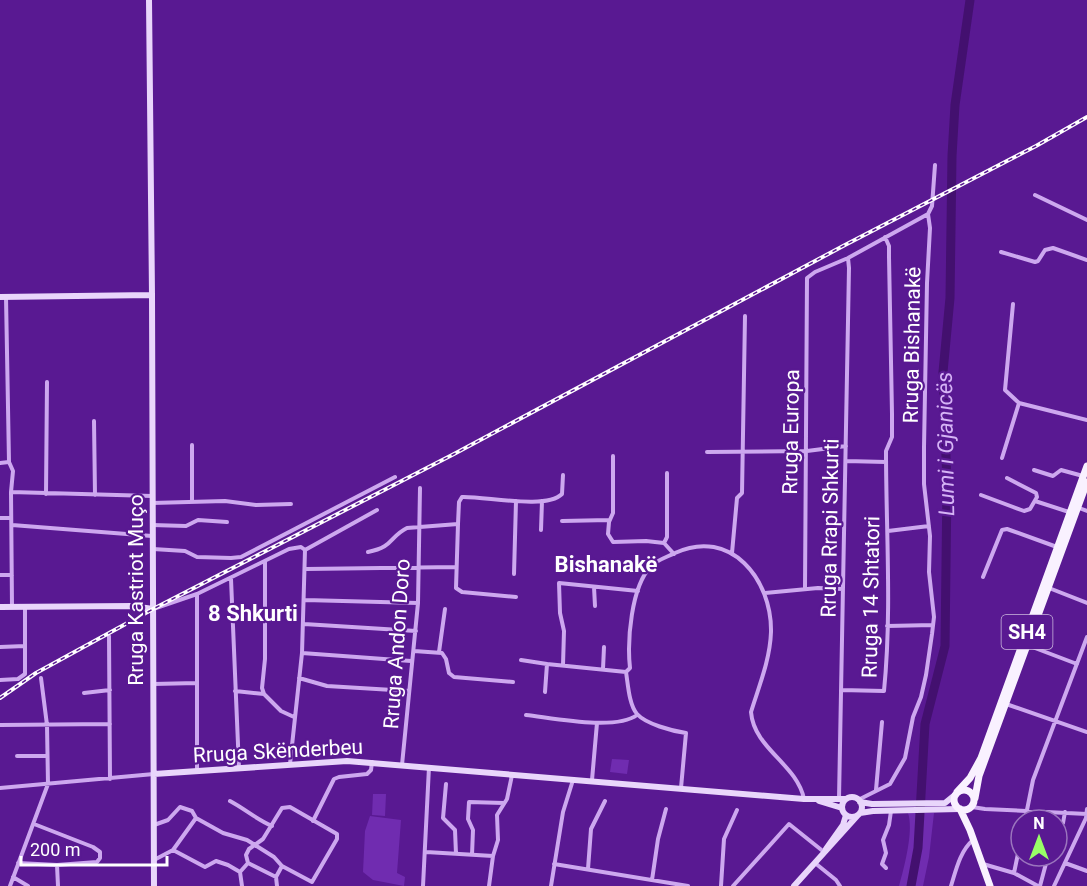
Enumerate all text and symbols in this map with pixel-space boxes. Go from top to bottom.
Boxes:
street label: Rruga Bishanakë [899,266,925,424]
street label: Rruga Europa [778,369,804,495]
water label: Lumi i Gjanicës [932,372,959,516]
street label: Rruga Rrapi Shkurti [816,438,844,618]
street label: Rruga Kastriot Muço [124,494,148,686]
street label: Rruga 14 Shtatori [858,516,884,678]
district label: Bishanakë [555,552,658,577]
street label: Rruga Andon Doro [379,558,415,730]
district label: 8 Shkurti [208,601,298,626]
road number: SH4 [1002,615,1052,649]
street label: Rruga Skënderbeu [192,735,364,767]
north arrow [1009,808,1069,868]
text: N [1033,814,1045,833]
scale bar [21,829,166,867]
text: 200 m [30,839,81,860]

